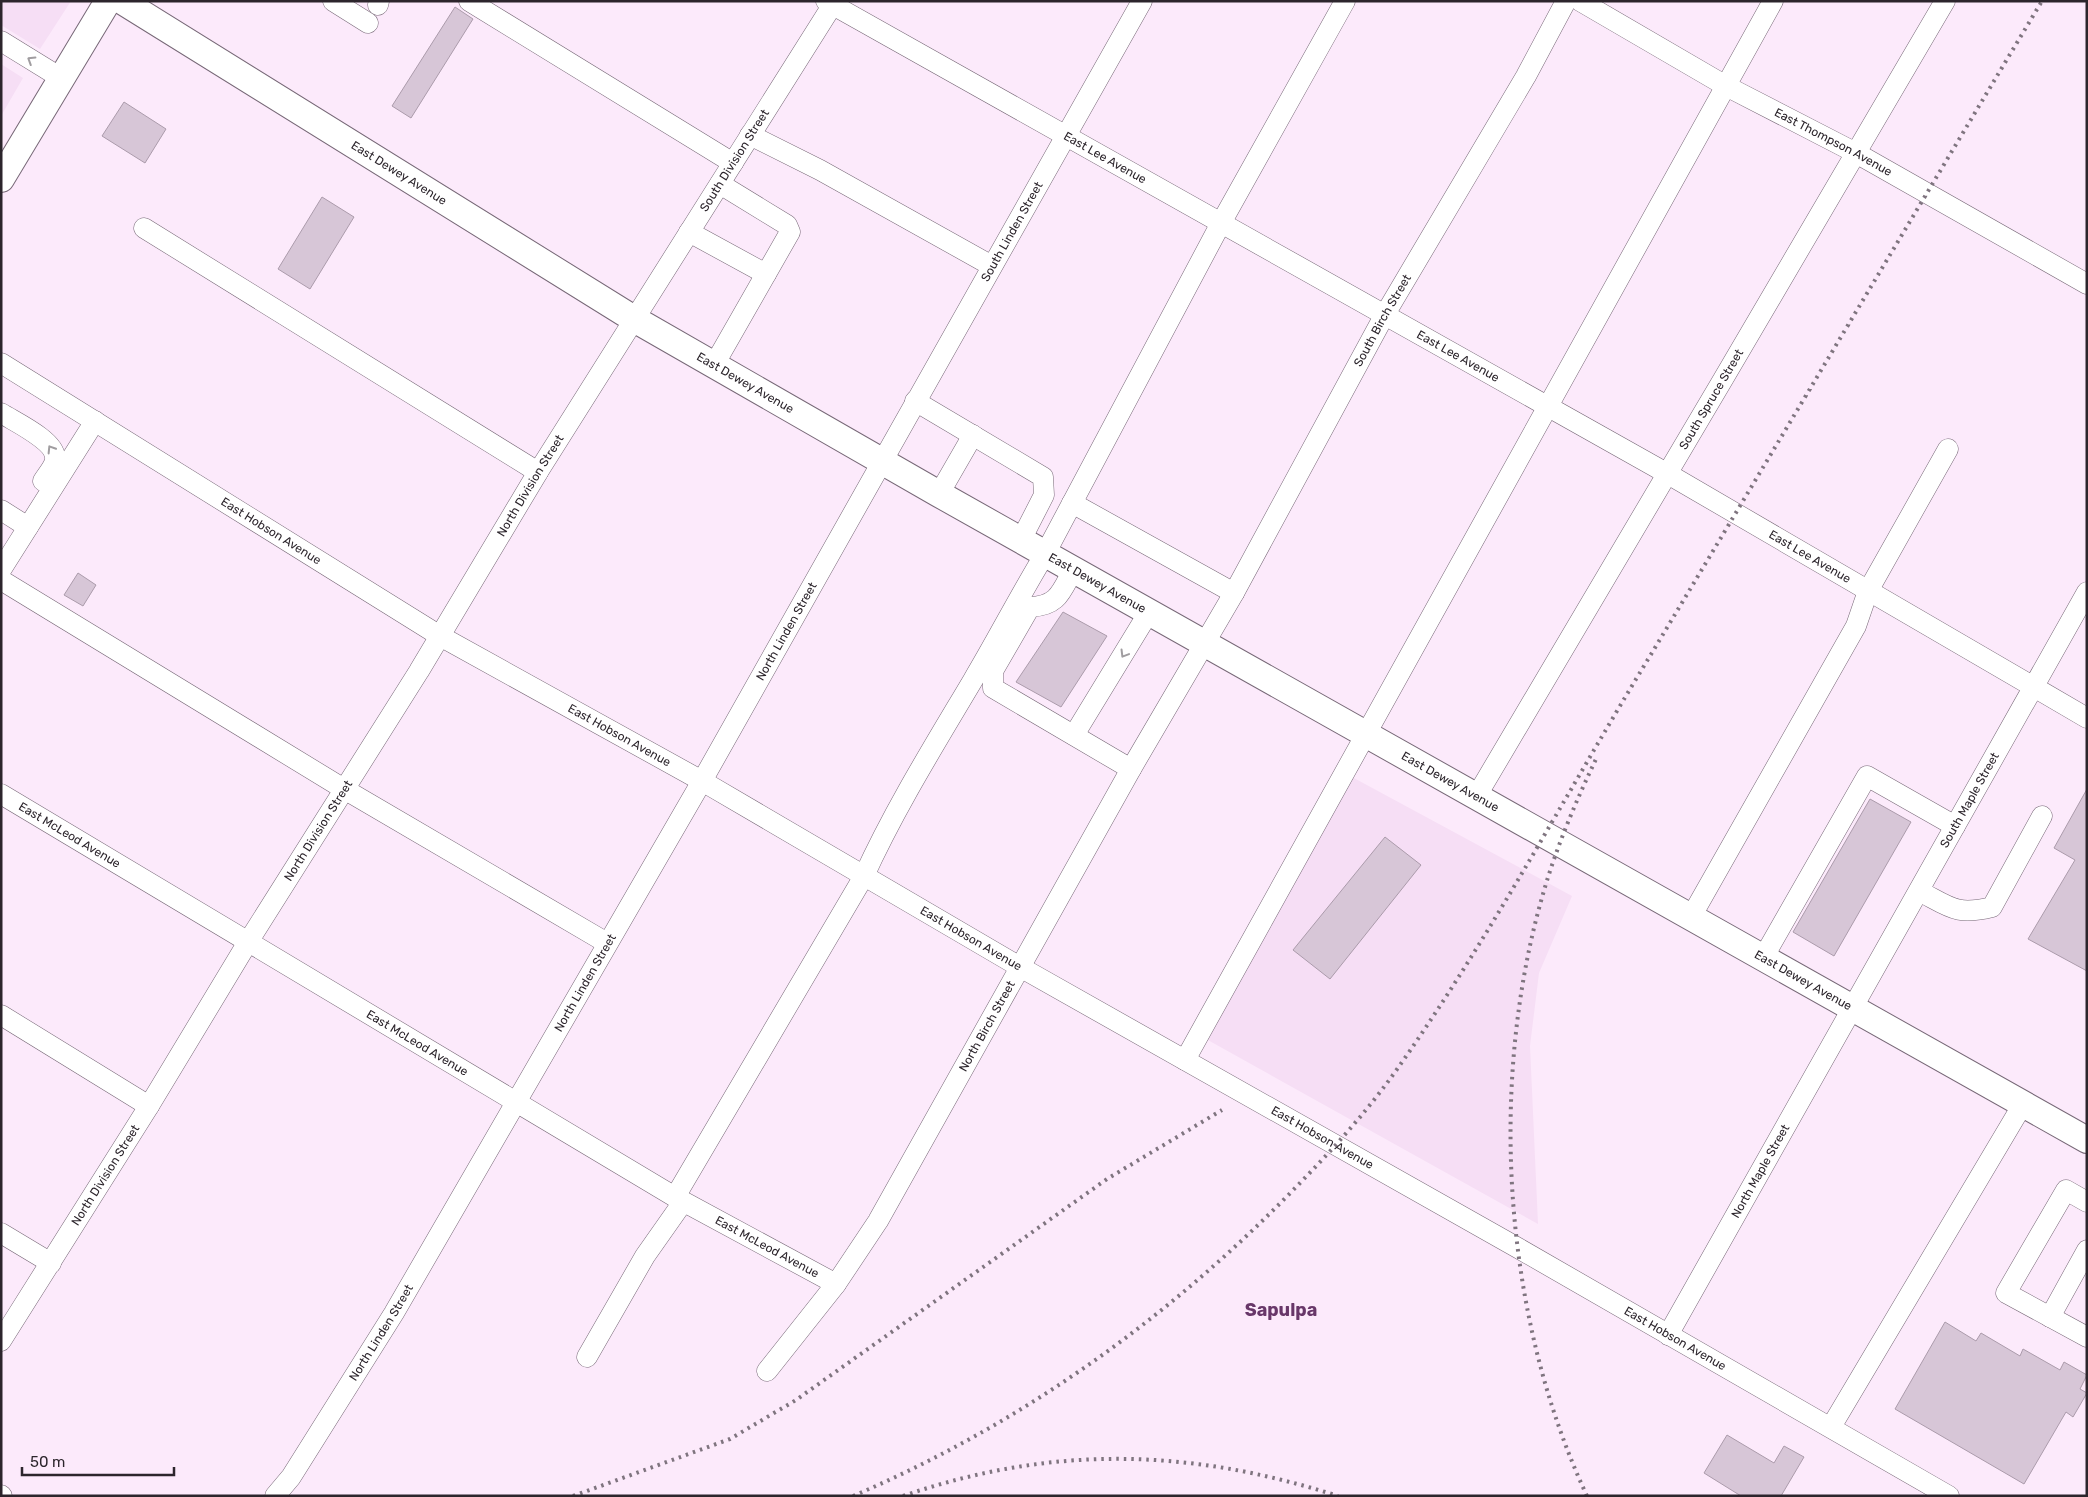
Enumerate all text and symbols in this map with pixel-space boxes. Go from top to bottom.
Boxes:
one-way arrow [28,56,37,66]
street label: East Thompson Avenue [1772,105,1895,179]
street label: South Division Street [697,106,772,214]
street label: East Lee Avenue [1061,129,1149,187]
street label: East Dewey Avenue [349,138,449,208]
street label: South Linden Street [978,179,1046,284]
street label: South Birch Street [1351,272,1414,369]
street label: East Lee Avenue [1414,327,1502,385]
street label: South Spruce Street [1676,346,1746,452]
street label: East Dewey Avenue [694,350,796,416]
street label: North Division Street [494,432,567,539]
one-way arrow [47,445,57,454]
street label: East Hobson Avenue [218,495,324,567]
street label: East Lee Avenue [1766,527,1854,586]
street label: East Dewey Avenue [1046,550,1149,616]
street label: North Linden Street [753,580,820,683]
one-way arrow [1120,649,1130,658]
street label: East Hobson Avenue [566,701,673,769]
street label: East Dewey Avenue [1399,749,1502,815]
street label: South Maple Street [1937,750,2002,850]
street label: North Division Street [281,777,355,884]
street label: East McLeod Avenue [16,799,123,871]
street label: East Hobson Avenue [918,903,1024,974]
street label: North Linden Street [551,931,619,1034]
street label: East Dewey Avenue [1752,947,1855,1013]
street label: North Birch Street [956,978,1018,1074]
street label: East McLeod Avenue [364,1007,471,1079]
street label: East Hobson Avenue [1269,1103,1376,1172]
street label: North Division Street [69,1122,143,1228]
street label: North Maple Street [1728,1122,1792,1221]
street label: East McLeod Avenue [713,1213,822,1281]
street label: North Linden Street [346,1282,416,1383]
district label: Sapulpa [1245,1299,1317,1321]
street label: East Hobson Avenue [1622,1304,1729,1373]
scale bar [22,1444,175,1476]
text: 50 m [30,1453,65,1471]

